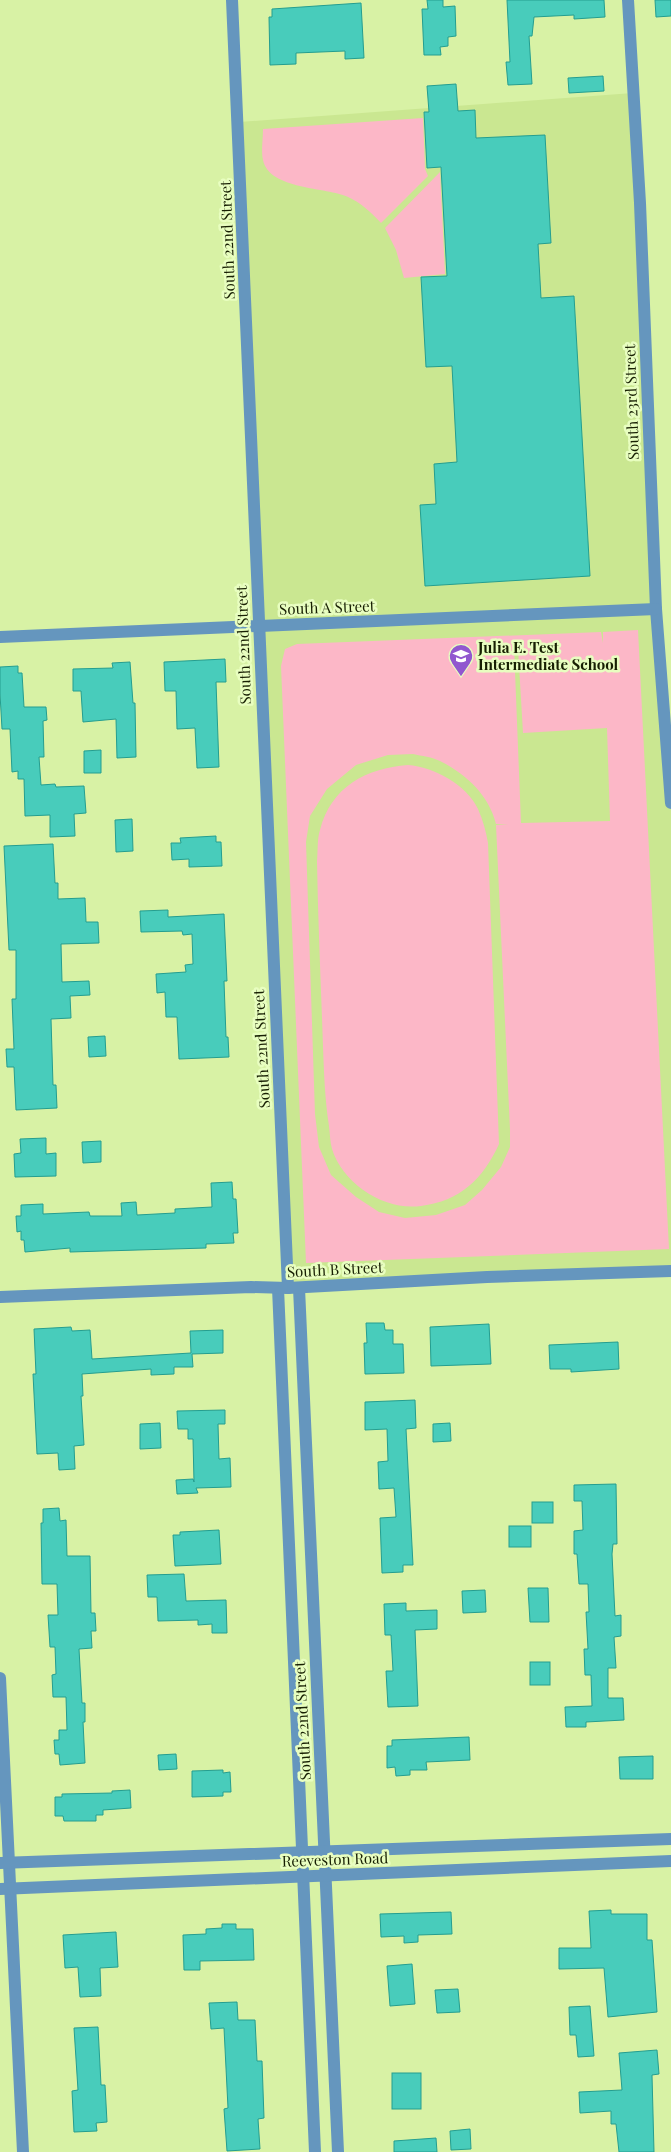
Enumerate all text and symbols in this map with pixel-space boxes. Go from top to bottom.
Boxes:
street label: South 22nd Street [215,180,239,300]
street label: South 23rd Street [619,343,643,460]
street label: South 22nd Street [231,585,255,705]
street label: South A Street [279,595,376,619]
place label: Julia E. Test Intermediate School [477,637,619,674]
school or university icon: Julia E. Test Intermediate School [448,643,474,677]
street label: South 22nd Street [248,988,274,1109]
street label: South B Street [286,1256,384,1282]
street label: South 22nd Street [289,1660,315,1781]
street label: Reeveston Road [281,1847,389,1871]

